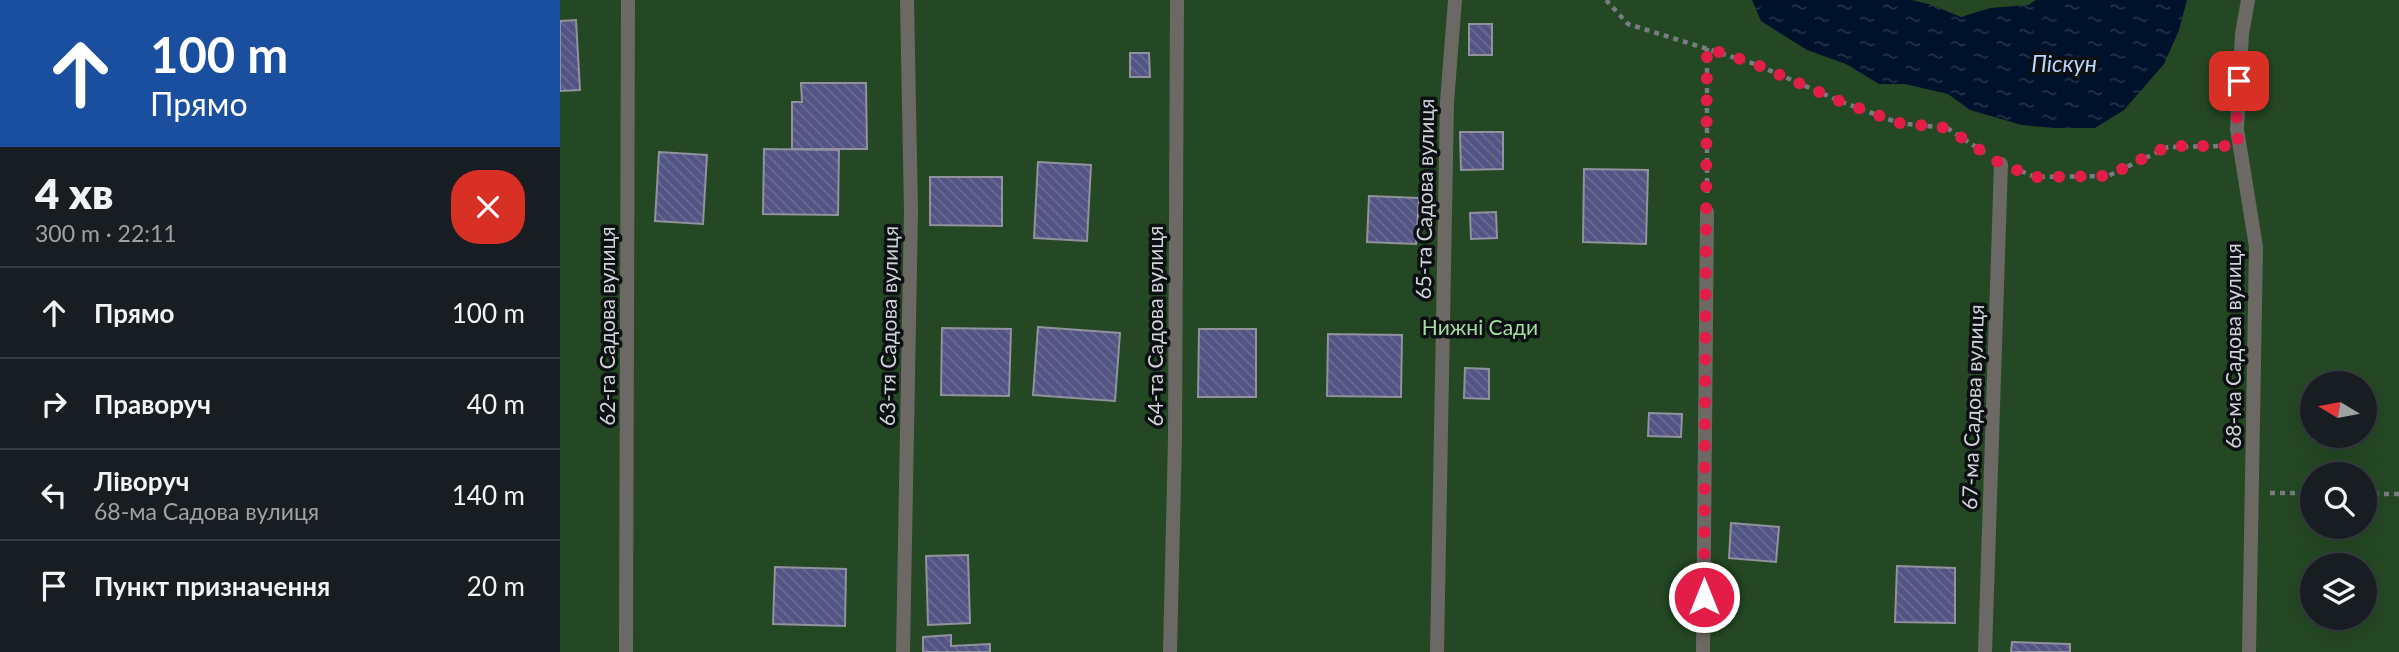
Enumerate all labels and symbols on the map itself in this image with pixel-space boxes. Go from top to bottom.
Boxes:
water label: Піскун [2031,49,2097,77]
pin [2209,51,2269,111]
street label: 65-та Садова вулиця [1410,98,1438,300]
street label: 62-га Садова вулиця [594,226,619,426]
street label: 63-тя Садова вулиця [874,226,902,426]
street label: 64-та Садова вулиця [1142,226,1167,426]
street label: 68-ма Садова вулиця [2220,243,2245,449]
street label: 67-ма Садова вулиця [1956,304,1988,510]
park label: Нижні Сади [1422,314,1538,339]
north arrow [2300,371,2376,448]
position arrow [1667,560,1741,634]

